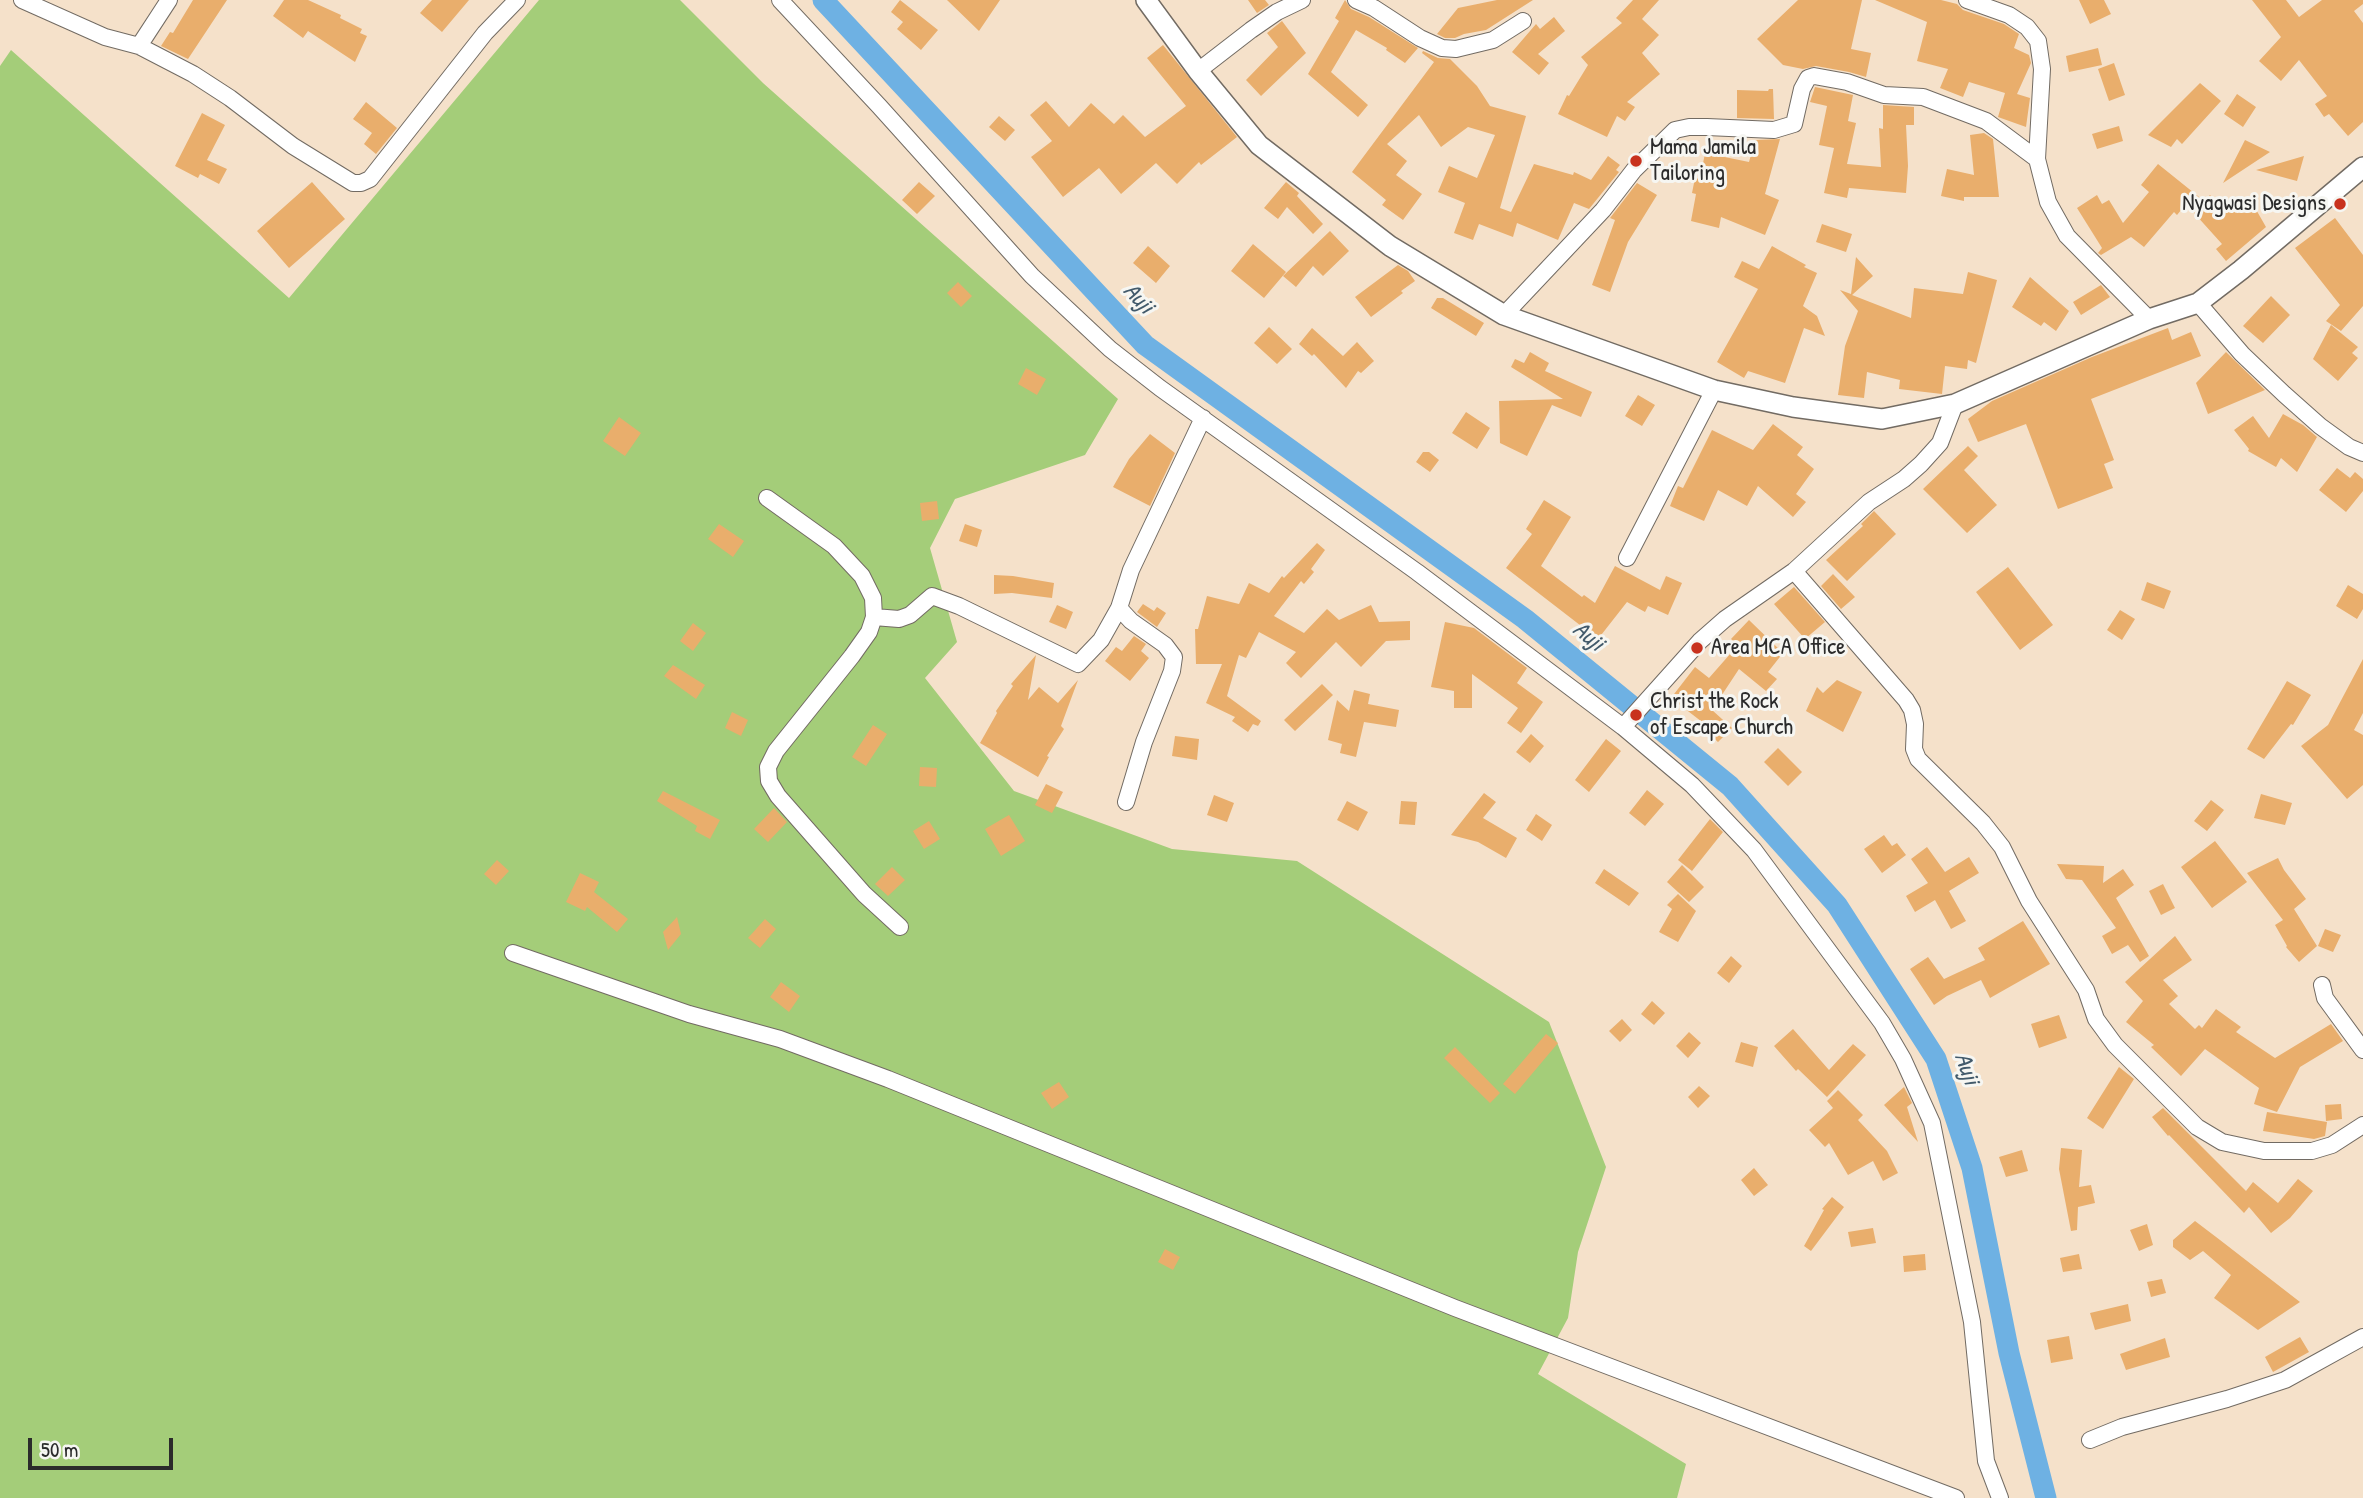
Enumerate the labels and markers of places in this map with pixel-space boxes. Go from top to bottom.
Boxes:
place label: Mama Jamila Tailoring [1650,134,1756,188]
marker: Mama Jamila Tailoring [1628,153,1644,169]
place label: Nyagwasi Designs [2182,190,2326,218]
marker: Nyagwasi Designs [2332,196,2348,212]
place label: Area MCA Office [1711,634,1845,662]
marker: Area MCA Office [1689,640,1705,656]
place label: Christ the Rock of Escape Church [1650,688,1793,742]
marker: Christ the Rock of Escape Church [1628,707,1644,723]

